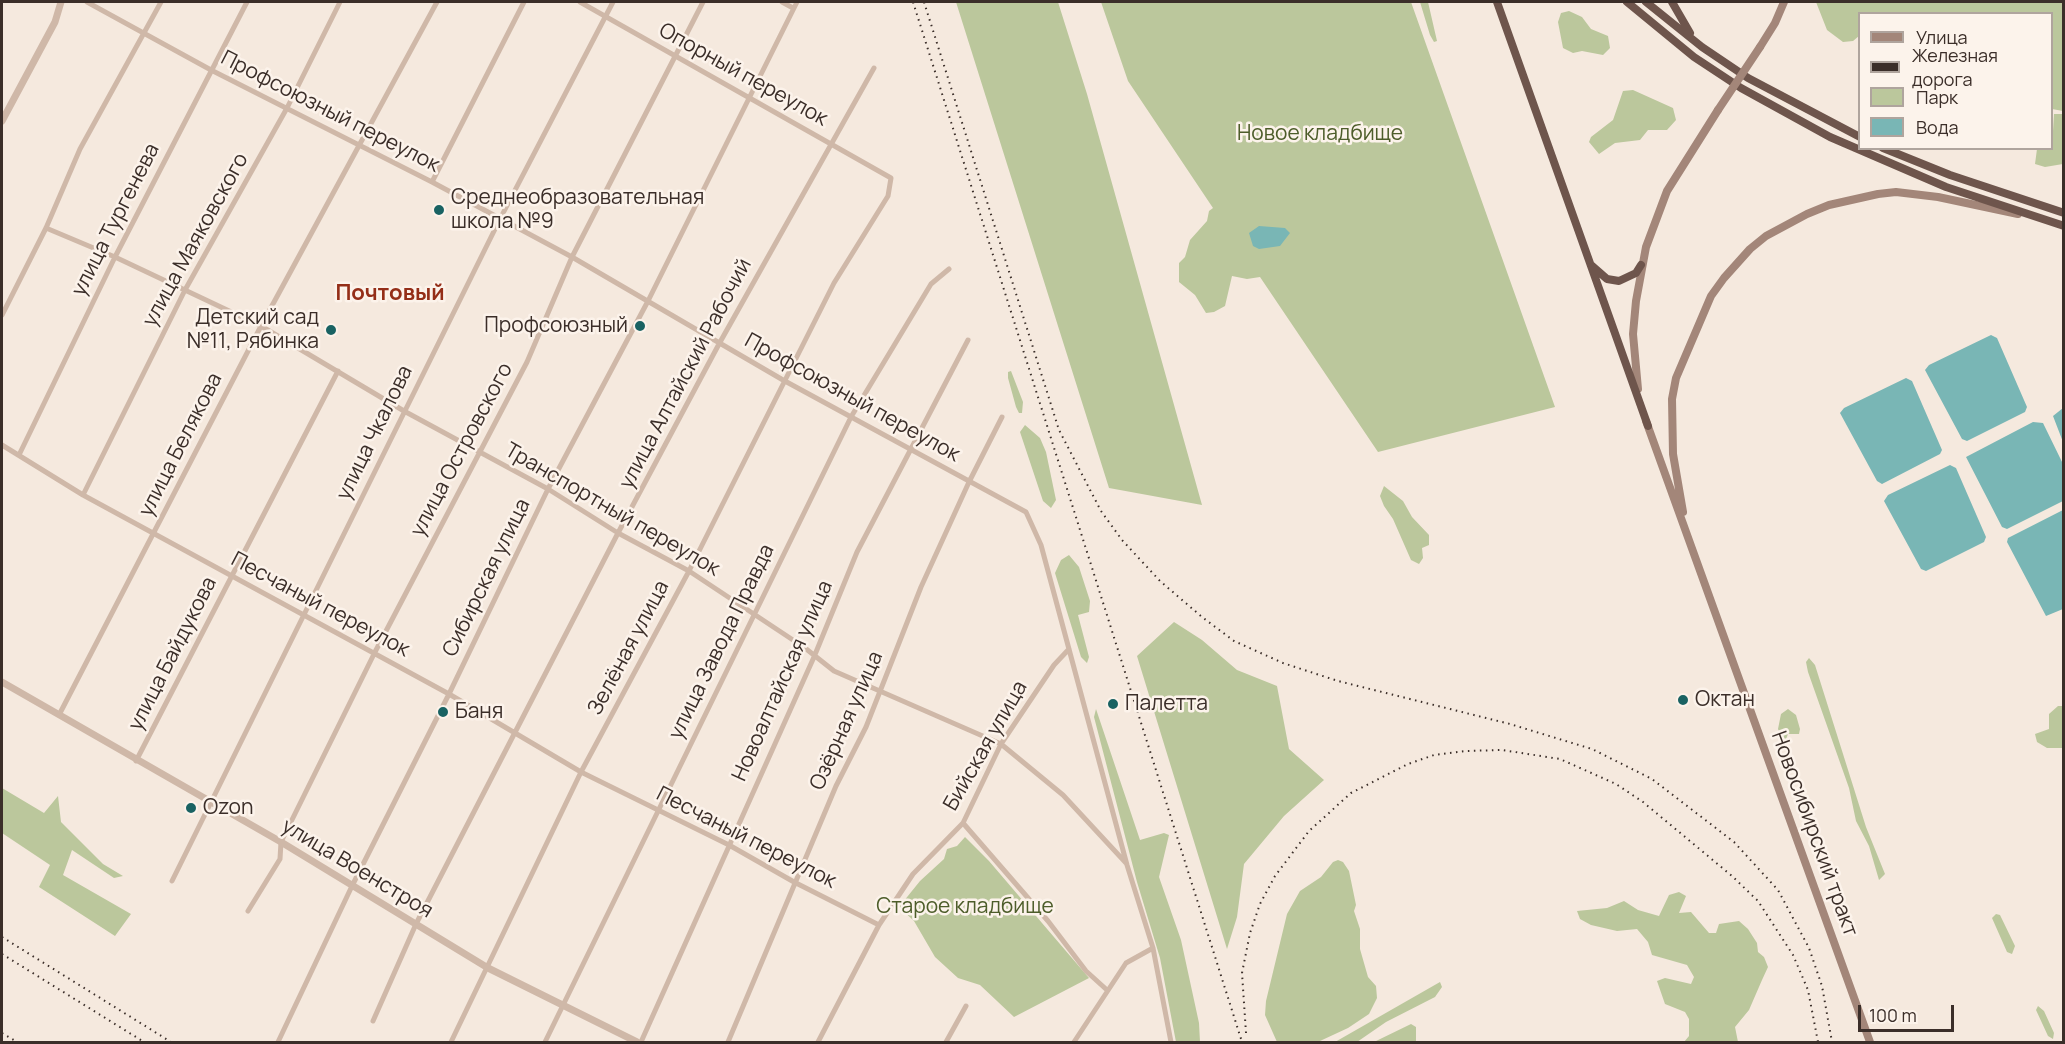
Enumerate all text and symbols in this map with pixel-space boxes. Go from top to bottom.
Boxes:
legend [1858,12,2053,150]
street label: Опорный переулок [654,18,832,132]
text: Улица [1916,25,1968,49]
text: Железная дорога [1912,43,1998,91]
street label: Профсоюзный переулок [216,46,444,178]
text: Парк [1916,85,1958,109]
text: Вода [1916,115,1958,139]
park label: Новое кладбище [1237,121,1403,147]
street label: улица Тургенева [67,140,165,300]
street label: улица Маяковского [138,149,254,331]
place label: Среднеобразовательная школа №9 [451,185,704,235]
marker: Среднеобразовательная школа №9 [432,203,446,217]
street label: улица Алтайский Рабочий [614,255,758,493]
district label: Почтовый [335,281,445,307]
place label: Детский сад №11, Рябинка [187,305,319,355]
place label: Профсоюзный [484,313,628,339]
marker: Профсоюзный [633,319,647,333]
marker: Детский сад №11, Рябинка [324,323,338,337]
street label: Профсоюзный переулок [740,328,964,468]
street label: улица Островского [406,359,518,541]
street label: улица Чкалова [332,362,418,504]
street label: улица Белякова [134,369,228,521]
street label: Транспортный переулок [500,438,724,582]
street label: Сибирская улица [438,495,536,661]
street label: улица Завода Правда [664,540,780,744]
street label: Песчаный переулок [226,547,414,663]
street label: улица Байдукова [123,573,223,735]
street label: Зелёная улица [583,577,675,719]
street label: Новоалтайская улица [727,577,839,785]
street label: Озёрная улица [805,648,889,794]
street label: Бийская улица [939,677,1033,815]
place label: Октан [1695,687,1755,713]
place label: Палетта [1125,691,1208,717]
marker: Октан [1676,693,1690,707]
marker: Палетта [1106,697,1120,711]
place label: Баня [455,699,503,725]
marker: Баня [436,705,450,719]
street label: Новосибирский тракт [1765,728,1863,940]
street label: Песчаный переулок [652,782,840,894]
place label: Ozon [203,795,253,821]
marker: Ozon [184,801,198,815]
street label: улица Военстроя [277,814,437,924]
park label: Старое кладбище [876,894,1054,920]
scale bar [1861,993,1957,1031]
text: 100 m [1869,1003,1917,1027]

